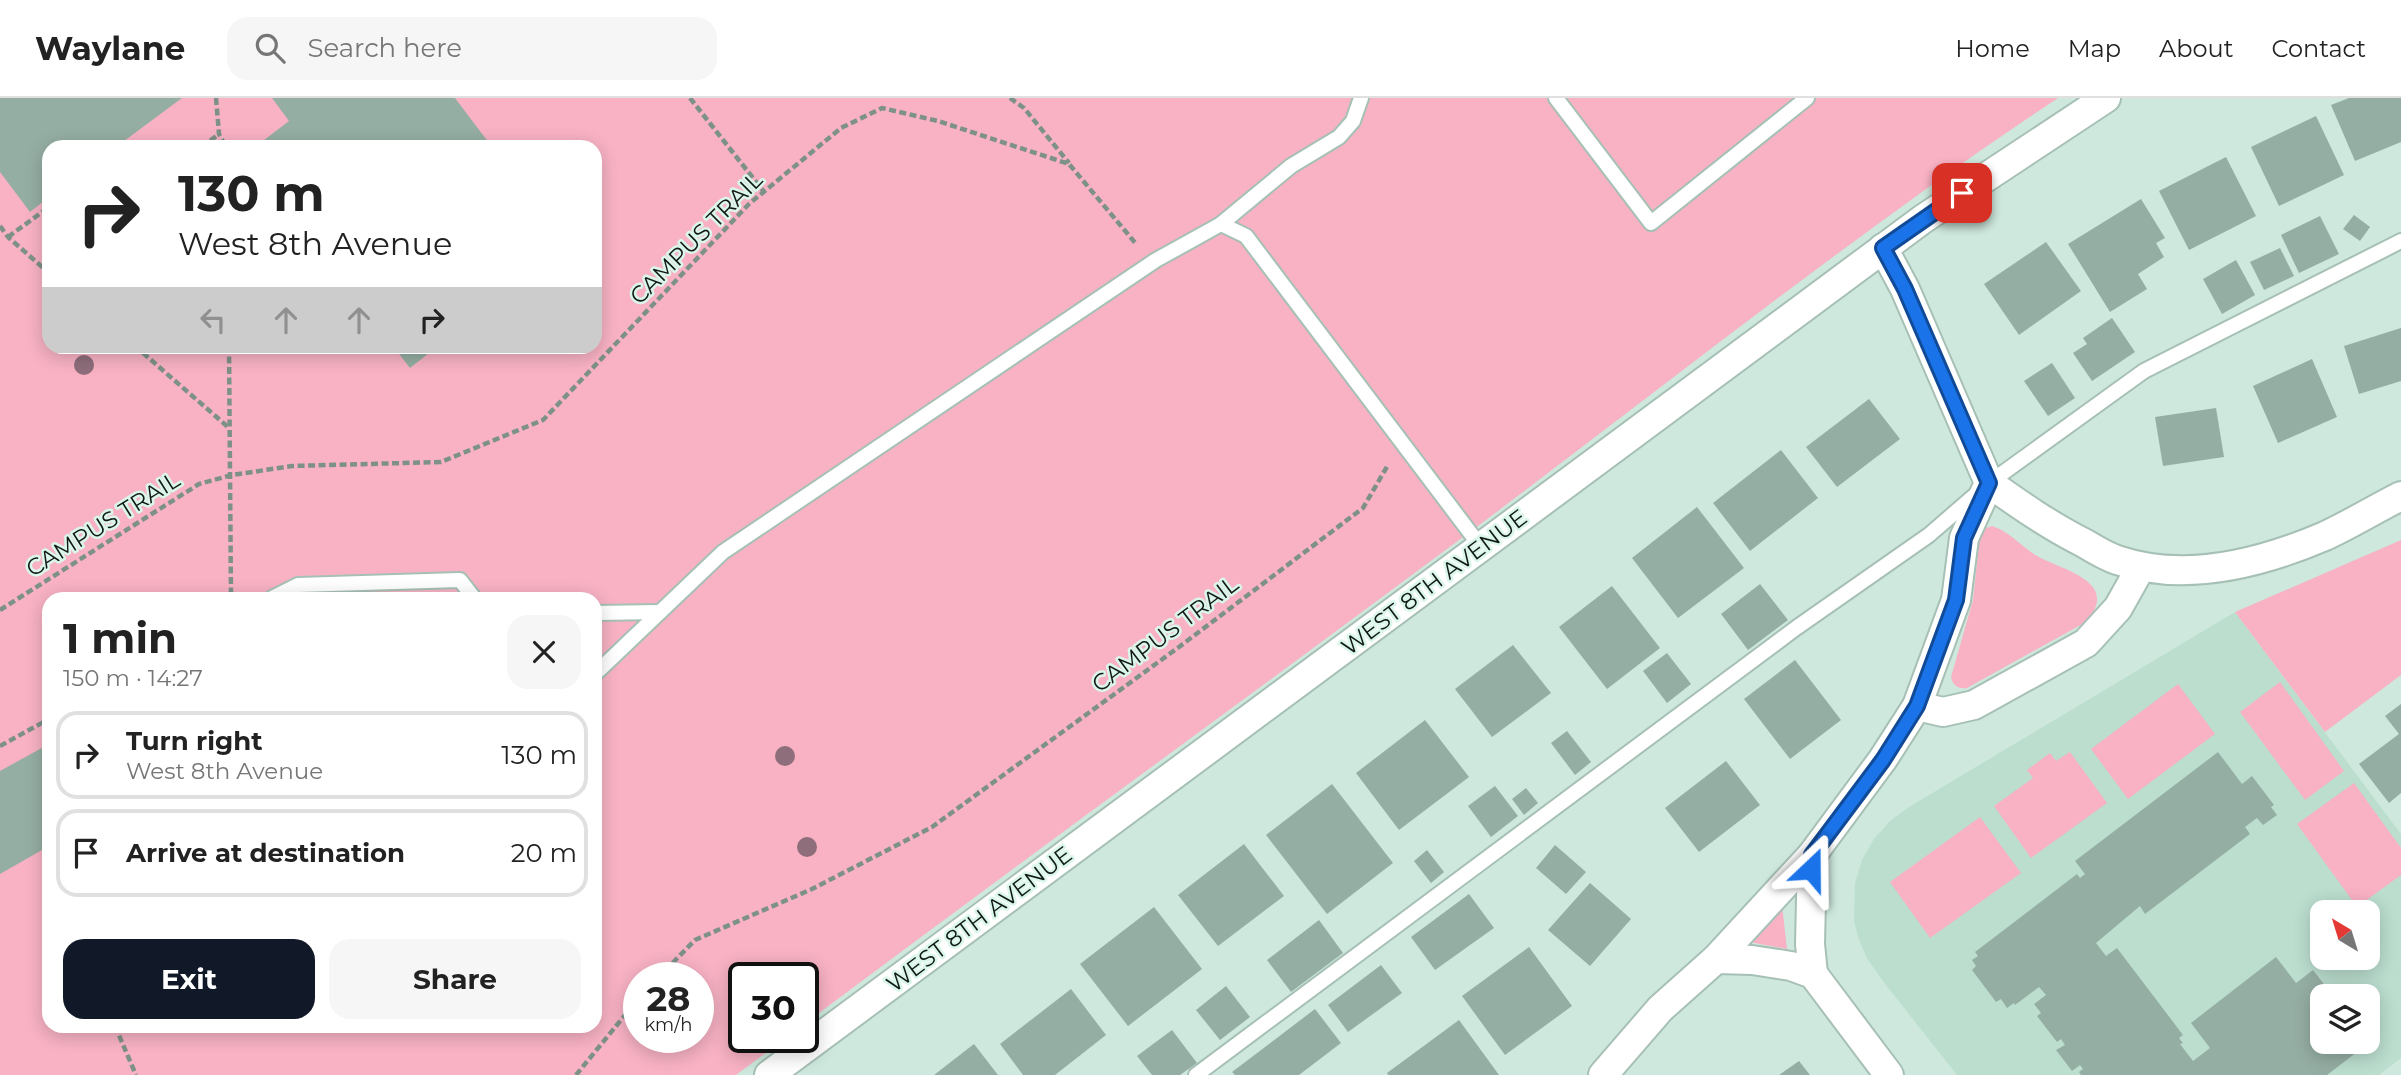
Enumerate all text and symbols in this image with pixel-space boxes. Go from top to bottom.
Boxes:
search box [227,17,717,80]
text: Waylane [35,28,185,68]
icon: search [251,29,289,67]
text: Search here [307,32,462,64]
text: Home [1955,34,2030,63]
text: Map [2068,34,2121,63]
text: About [2159,34,2233,63]
text: Contact [2271,34,2366,63]
pin [1932,163,1992,223]
text: 130 m [178,164,325,223]
street label: CAMPUS TRAIL [624,166,768,310]
icon: right [63,168,154,259]
icon: arrive [1943,174,1981,212]
text: West 8th Avenue [178,224,452,263]
icon: left [194,301,232,339]
icon: ahead [267,301,305,339]
icon: ahead [340,301,378,339]
icon: right [413,301,451,339]
street label: CAMPUS TRAIL [21,465,185,582]
street label: WEST 8TH AVENUE [1336,503,1532,661]
street label: CAMPUS TRAIL [1086,570,1244,698]
text: 1 min [63,612,177,664]
button: close [507,615,581,689]
text: 150 m · 14:27 [63,664,203,692]
text: Turn right [126,725,262,757]
icon: right [67,736,105,774]
text: 130 m [501,739,577,771]
text: West 8th Avenue [126,757,323,785]
position arrow [1774,832,1848,906]
icon: arrive [67,834,105,872]
text: Arrive at destination [126,837,405,869]
text: 20 m [511,837,577,869]
street label: WEST 8TH AVENUE [881,840,1077,998]
north arrow [2310,900,2380,970]
map controls [2310,900,2380,1054]
button: Exit [63,939,315,1019]
button: Share [329,939,581,1019]
speed limit sign: 30 [728,962,819,1053]
text: 28 [647,977,690,1020]
button: layers [2310,984,2380,1054]
text: km/h [644,1014,693,1036]

